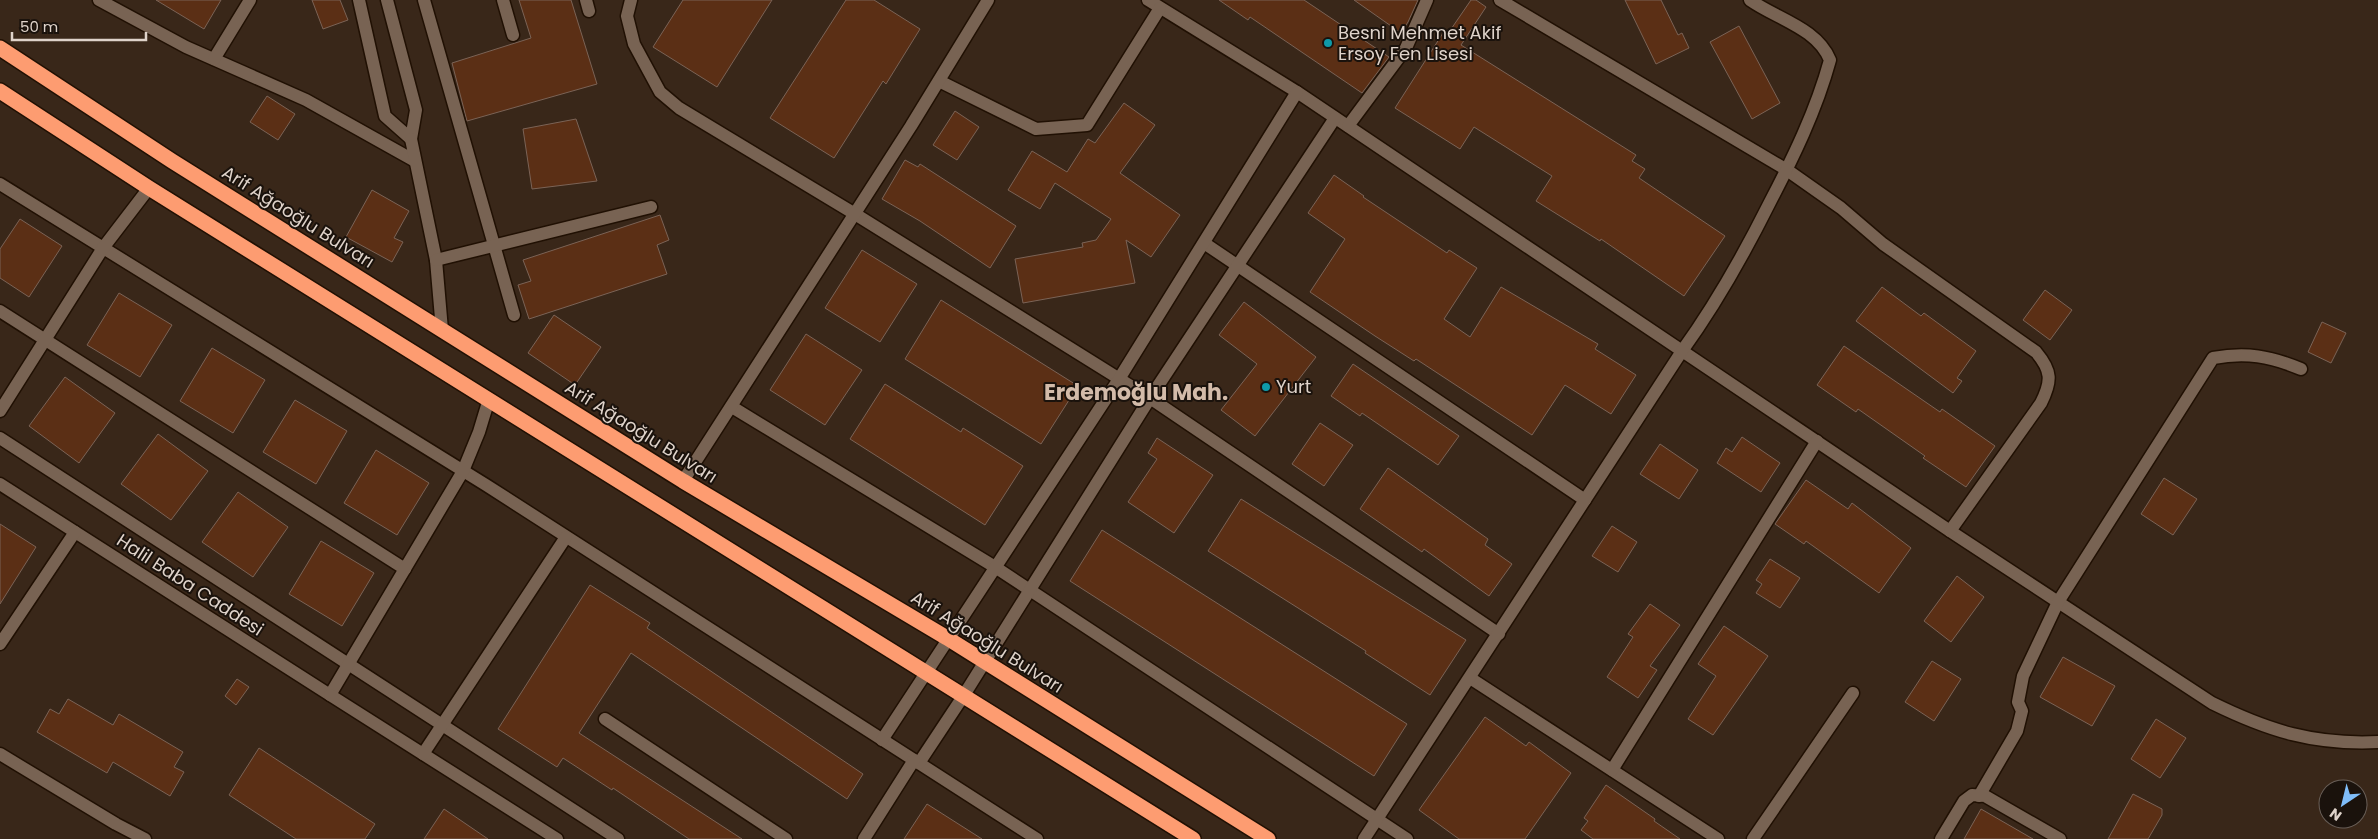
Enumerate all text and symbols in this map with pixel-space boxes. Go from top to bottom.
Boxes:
scale bar [12,10,146,42]
text: 50 m [20,16,58,37]
place label: Besni Mehmet Akif Ersoy Fen Lisesi [1338,20,1501,66]
marker: Besni Mehmet Akif Ersoy Fen Lisesi [1322,37,1334,49]
street label: Arif Ağaoğlu Bulvarı [217,160,379,274]
place label: Yurt [1276,374,1311,399]
street label: Arif Ağaoğlu Bulvarı [560,375,722,489]
district label: Erdemoğlu Mah. [1044,377,1228,408]
marker: Yurt [1260,381,1272,393]
street label: Halil Baba Caddesi [112,528,269,641]
street label: Arif Ağaoğlu Bulvarı [906,585,1068,699]
north arrow [2318,779,2368,829]
text: N [2325,803,2346,826]

